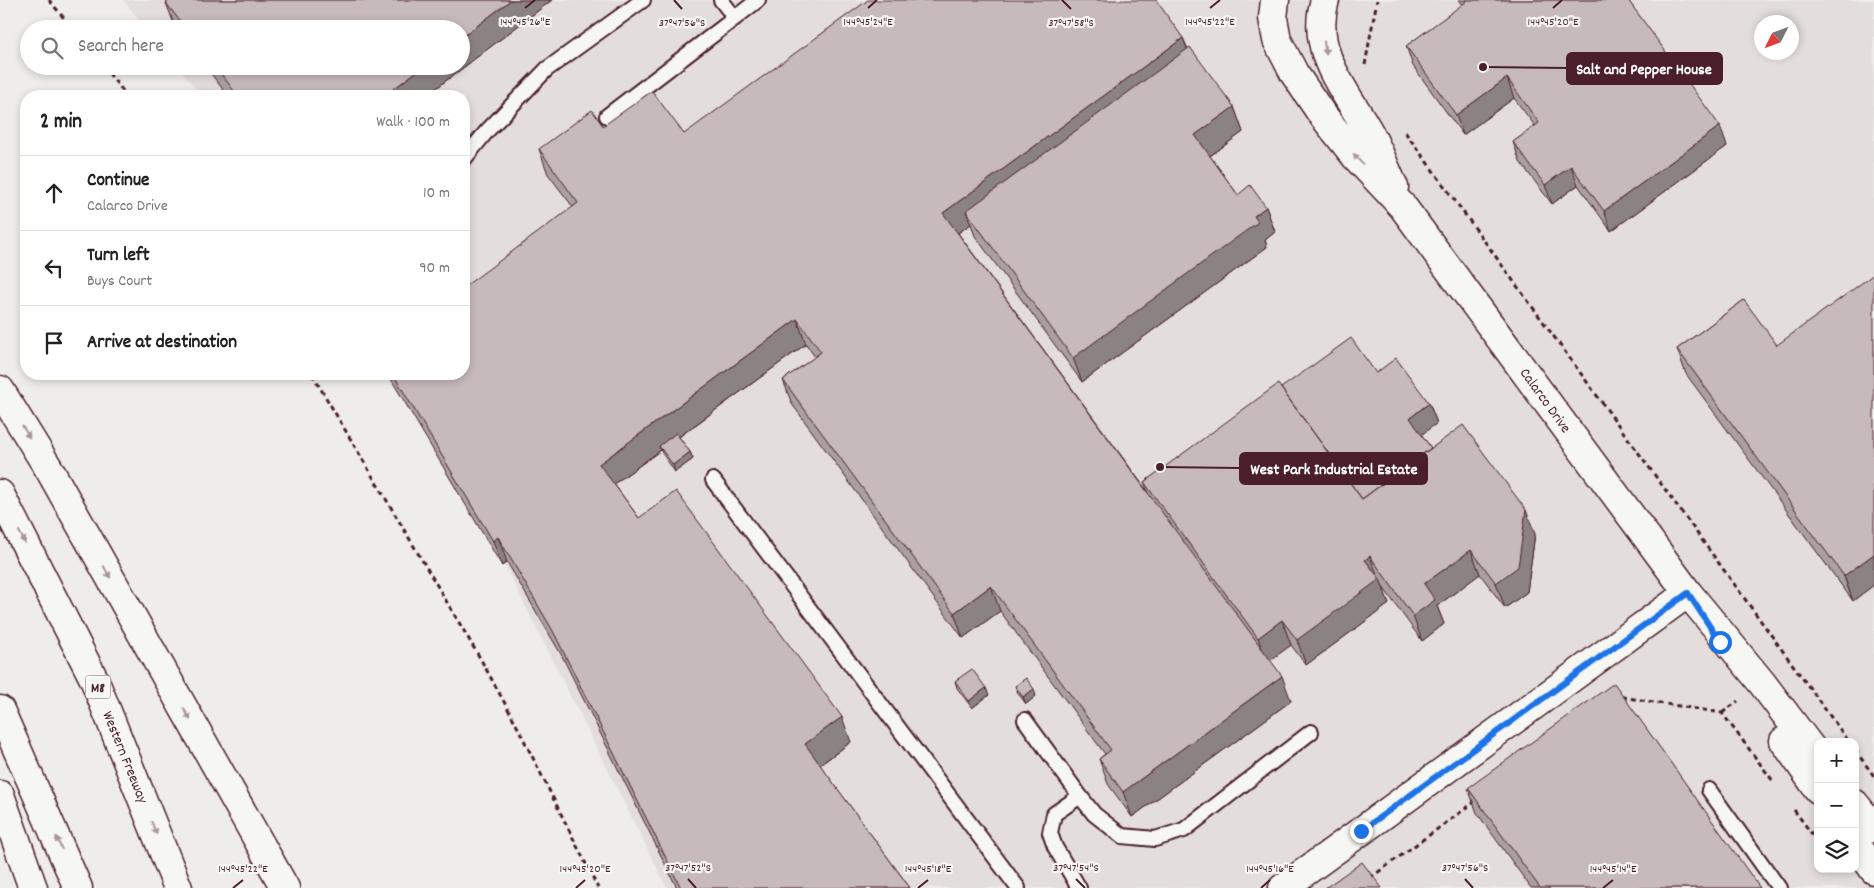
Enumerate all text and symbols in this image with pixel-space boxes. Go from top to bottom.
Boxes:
text: 144°45'26"E [500,14,551,31]
text: 144°45'24"E [843,14,893,31]
text: 144°45'22"E [1185,14,1235,31]
text: 144°45'20"E [1528,14,1579,31]
text: 37°47'56"S [659,15,705,32]
text: 37°47'58"S [1048,15,1094,32]
north arrow [1754,15,1799,60]
search box [20,20,470,75]
icon: search [38,34,66,62]
text: Search here [78,34,164,61]
one-way arrow [1321,40,1329,56]
callout: Salt and Pepper House [1567,53,1722,84]
text: Salt and Pepper House [1576,59,1712,82]
text: 2 min [40,108,82,138]
text: Walk · 100 m [376,111,450,134]
one-way arrow [1352,152,1363,165]
text: Continue [87,168,149,195]
icon: ahead [40,179,68,207]
text: 10 m [423,182,450,205]
text: Calarco Drive [87,195,168,218]
text: Turn left [87,243,150,270]
icon: left [40,254,68,282]
text: 90 m [419,257,450,280]
text: Buys Court [87,270,152,293]
icon: arrive [40,329,68,357]
text: Arrive at destination [87,330,237,357]
street label: Calarco Drive [1513,364,1576,439]
one-way arrow [21,425,30,438]
callout: West Park Industrial Estate [1240,453,1427,484]
text: West Park Industrial Estate [1250,459,1418,482]
one-way arrow [18,530,26,544]
one-way arrow [103,566,112,579]
route start [1709,631,1732,654]
road number: M8 [86,676,110,699]
one-way arrow [183,707,192,720]
street label: Western Freeway [96,708,153,808]
map controls [1814,738,1859,873]
button: + [1814,738,1859,783]
button: − [1814,783,1859,828]
route end [1350,820,1373,843]
one-way arrow [151,821,159,835]
button: layers [1814,828,1859,873]
one-way arrow [54,836,62,850]
text: 37°47'52"S [665,860,711,877]
text: 37°47'54"S [1053,860,1099,877]
text: 37°47'56"S [1442,860,1488,877]
text: 144°45'22"E [218,861,268,878]
text: 144°45'20"E [560,861,611,878]
text: 144°45'18"E [905,861,952,878]
text: 144°45'16"E [1246,861,1294,878]
text: 144°45'14"E [1590,861,1637,878]

